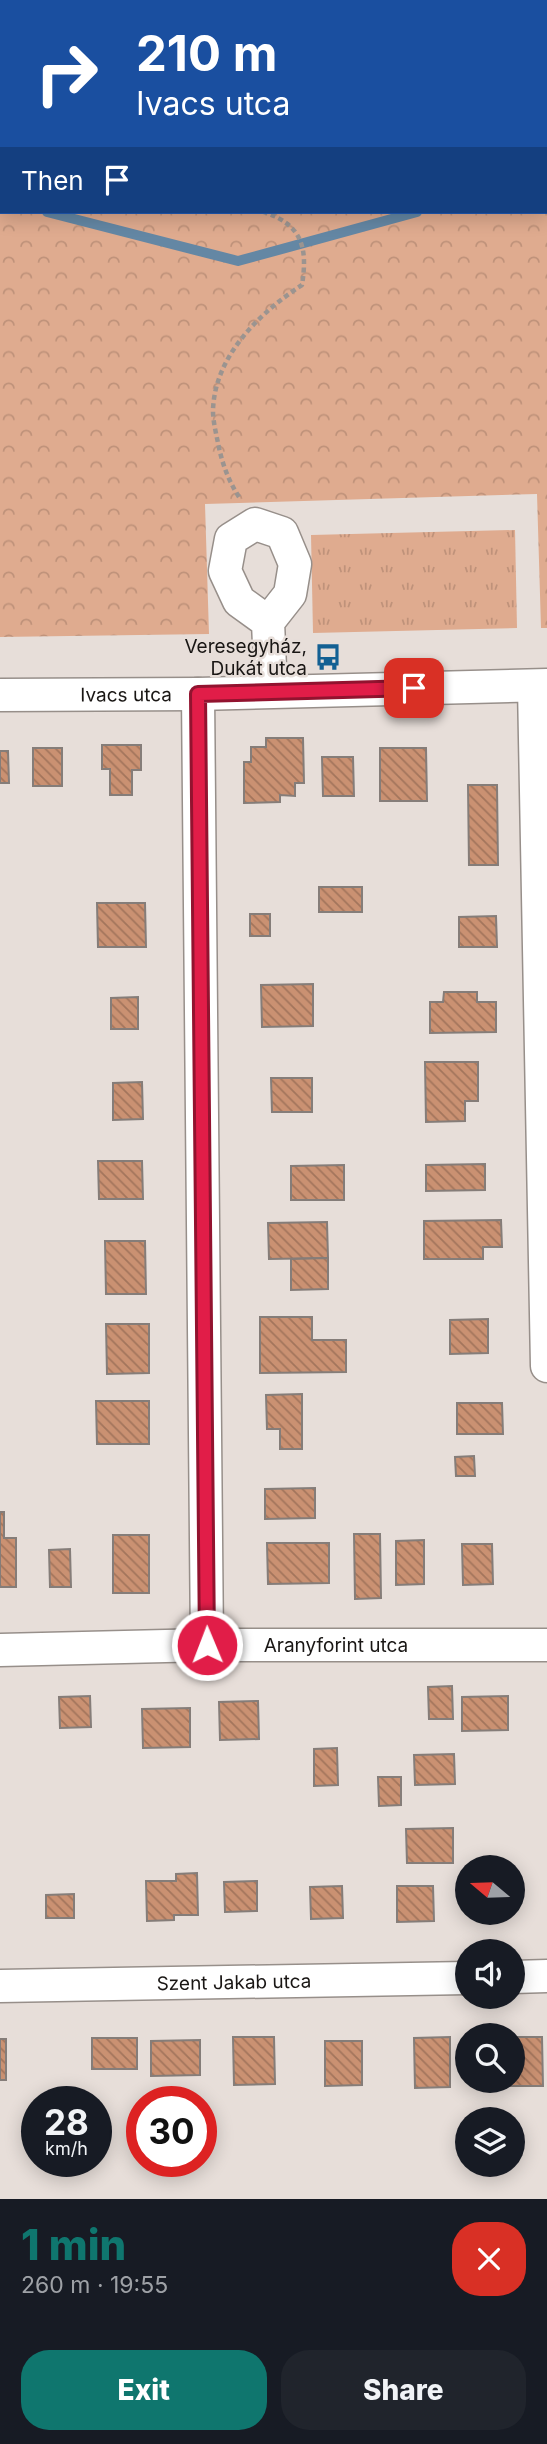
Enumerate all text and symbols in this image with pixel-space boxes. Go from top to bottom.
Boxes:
text: 210 m [136,24,277,83]
icon: right [21,28,112,119]
text: Ivacs utca [136,84,290,123]
icon: arrive [98,161,136,199]
text: Then [21,165,84,196]
place label: Veresegyház, Dukát utca [184,635,307,680]
bus stop icon: Veresegyház, Dukát utca [313,642,343,672]
pin [384,658,444,718]
icon: arrive [395,669,433,707]
street label: Ivacs utca [80,683,172,706]
position arrow [170,1608,244,1682]
street label: Aranyforint utca [264,1634,408,1657]
north arrow [455,1855,525,1925]
map controls [455,1855,525,2177]
button: sound [455,1939,525,2009]
street label: Szent Jakab utca [156,1969,312,1995]
button: search [455,2023,525,2093]
speed limit sign: 30 [126,2086,217,2177]
text: 28 [44,2101,89,2143]
button: layers [455,2107,525,2177]
text: km/h [45,2138,88,2159]
text: 1 min [21,2219,126,2270]
button: close [452,2222,526,2296]
text: 260 m · 19:55 [21,2271,168,2299]
button: Exit [21,2350,267,2430]
button: Share [281,2350,526,2430]

